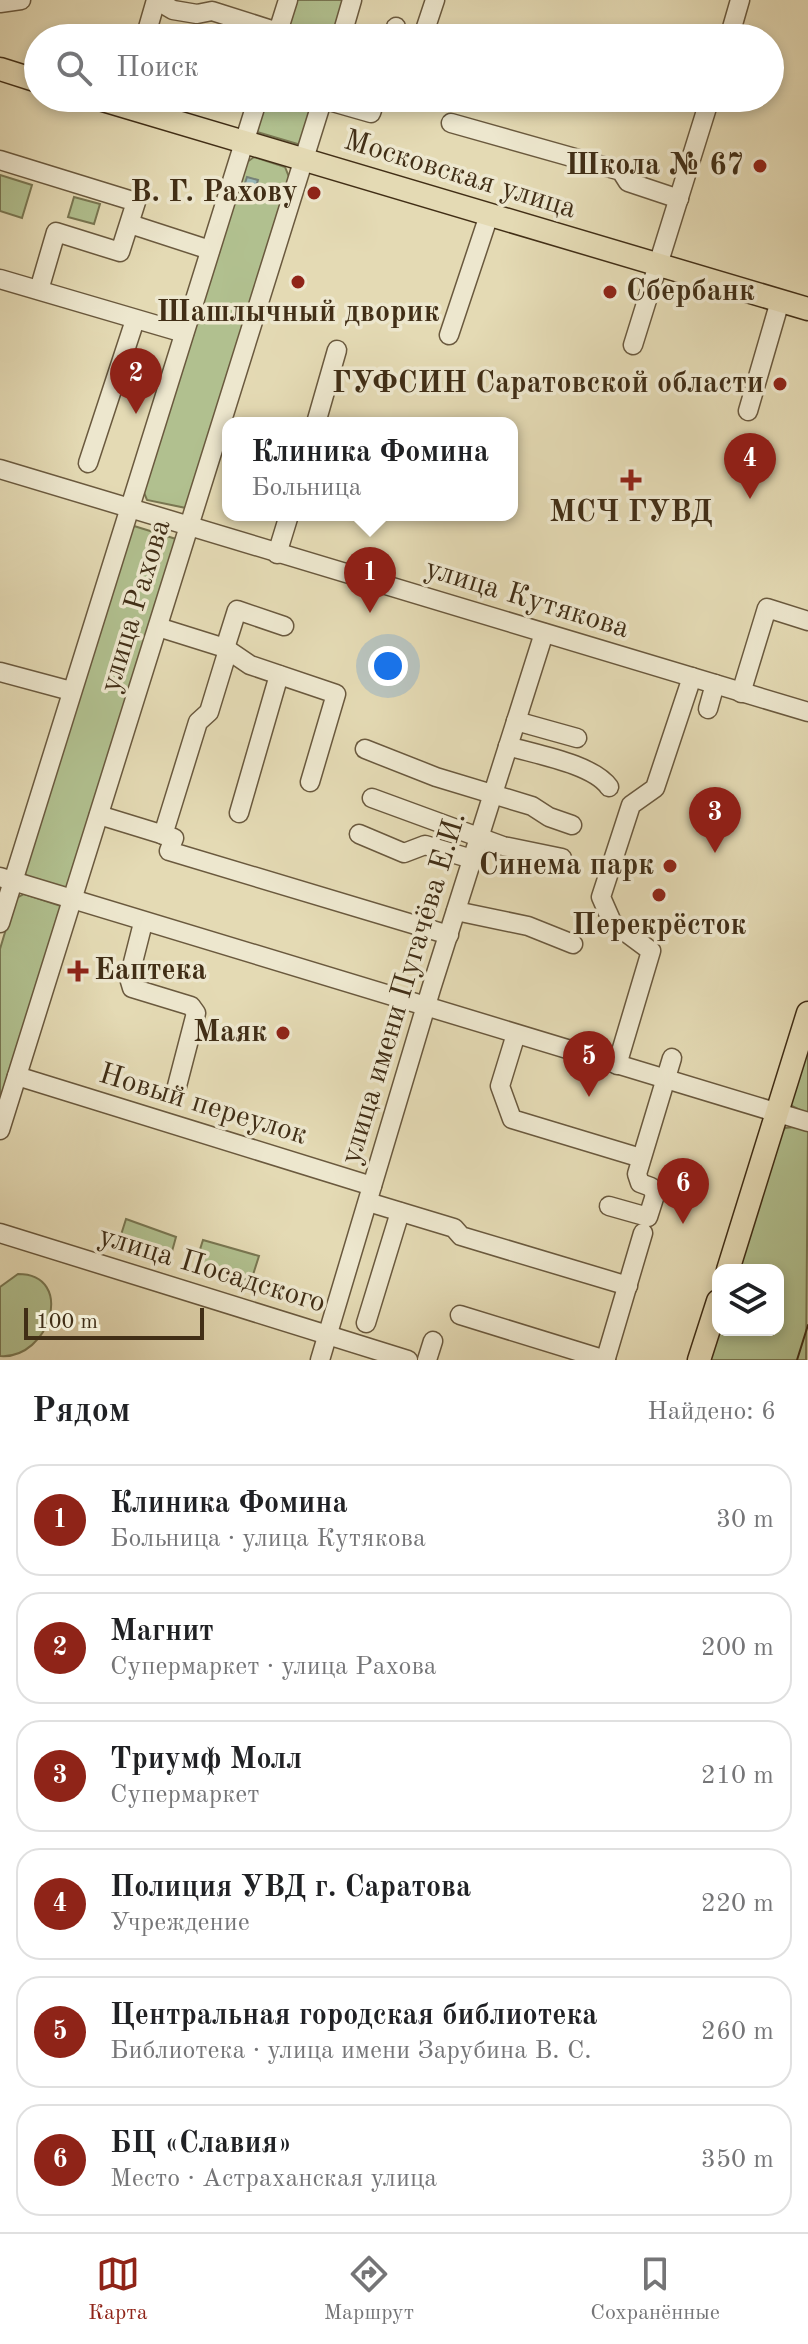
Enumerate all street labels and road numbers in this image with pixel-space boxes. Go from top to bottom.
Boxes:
street label: Московская улица [340,125,580,225]
street label: улица Рахова [95,516,177,696]
street label: улица Кутякова [421,554,633,644]
street label: улица имени Пугачёва Е.И. [336,808,472,1168]
street label: Новый переулок [95,1059,311,1151]
street label: улица Посадского [95,1221,329,1319]

